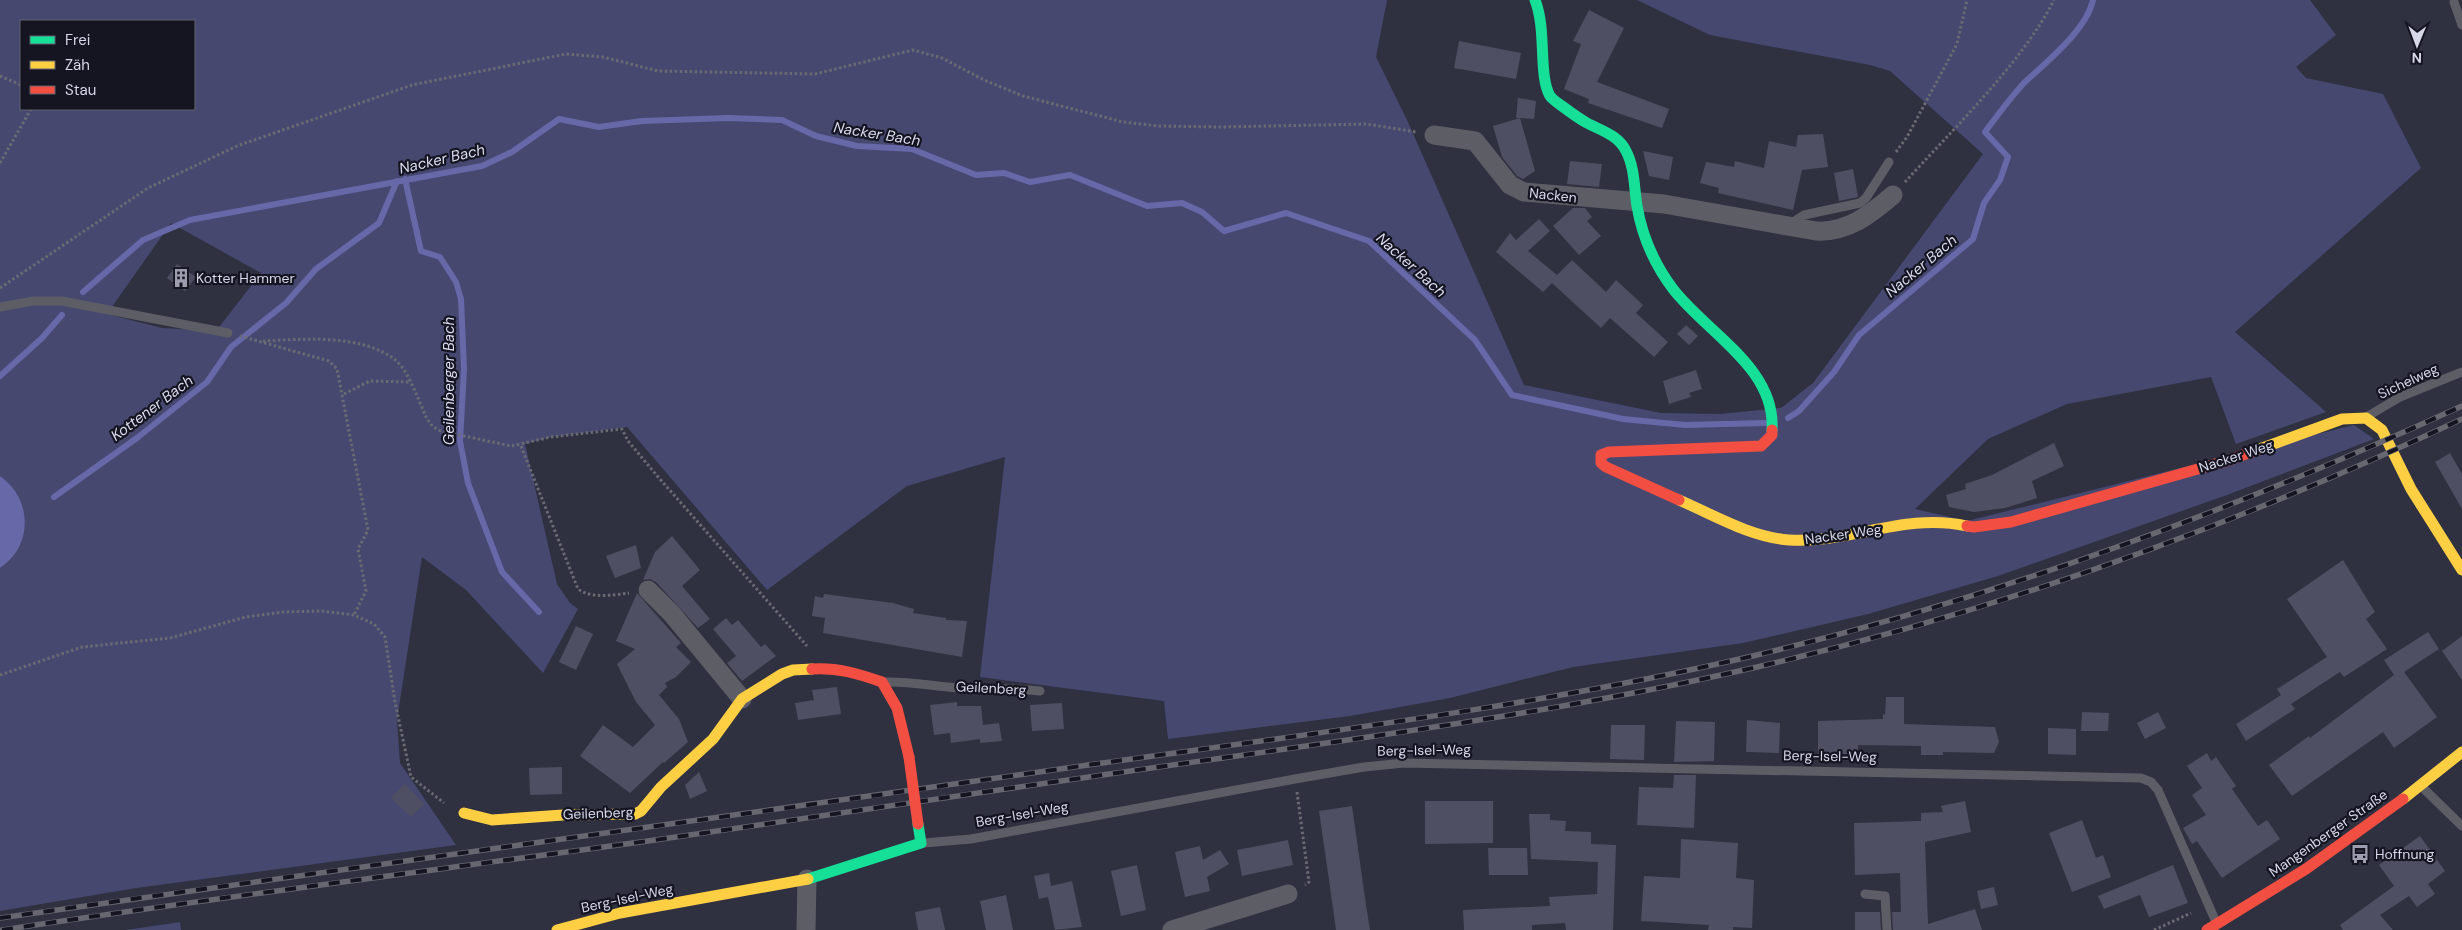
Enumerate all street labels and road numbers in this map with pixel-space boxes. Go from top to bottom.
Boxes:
street label: Nacken [1528,184,1578,206]
street label: Sichelweg [2375,359,2441,403]
street label: Nacker Weg [2196,435,2276,477]
street label: Nacker Weg [1803,520,1883,548]
street label: Geilenberg [955,677,1027,699]
street label: Berg-Isel-Weg [1377,740,1471,760]
street label: Berg-Isel-Weg [1783,746,1877,766]
street label: Mangenberger Straße [2265,785,2391,881]
street label: Berg-Isel-Weg [974,797,1070,831]
street label: Geilenberg [562,803,634,823]
street label: Berg-Isel-Weg [579,879,675,917]

